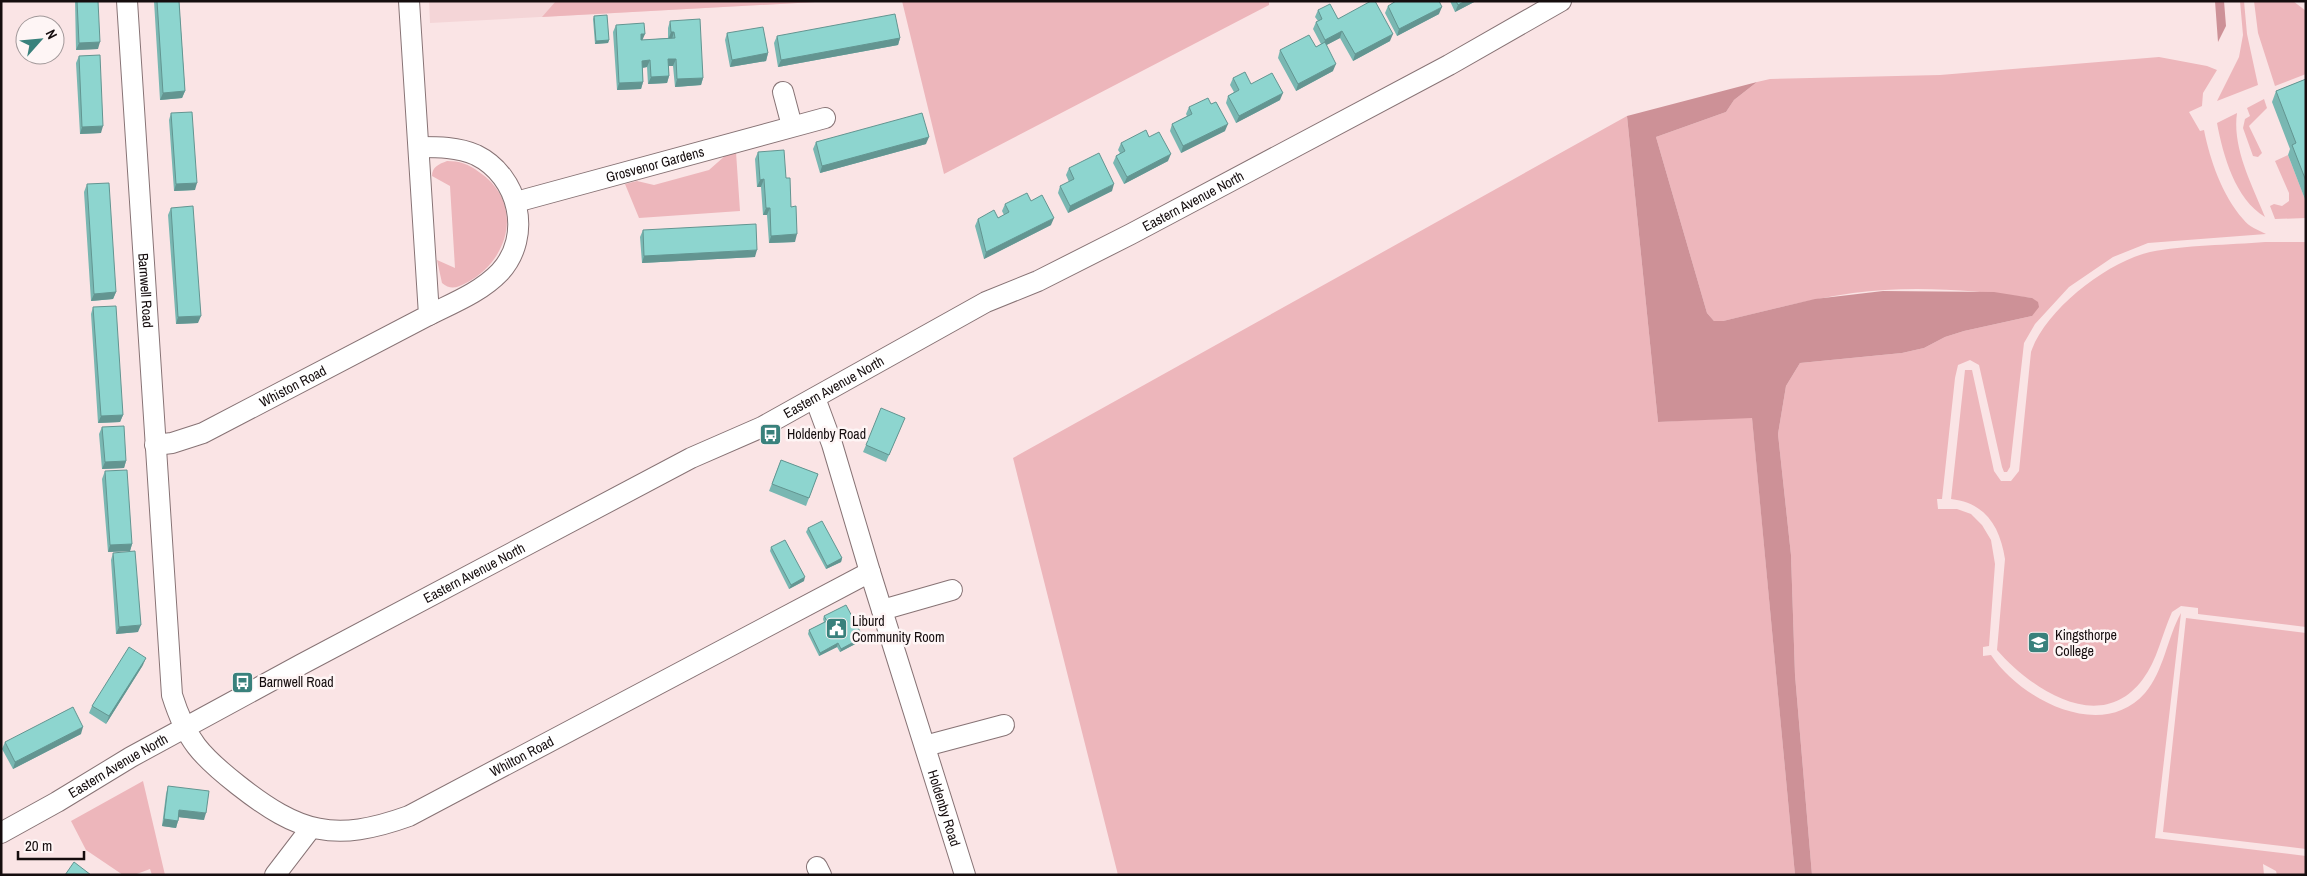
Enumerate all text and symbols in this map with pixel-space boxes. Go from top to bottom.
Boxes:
north arrow [15,15,65,65]
text: N [42,26,61,42]
street label: Grosvenor Gardens [604,142,706,186]
street label: Eastern Avenue North [1139,167,1247,235]
street label: Barnwell Road [134,253,157,328]
street label: Eastern Avenue North [780,352,887,422]
street label: Whiston Road [256,361,329,411]
bus stop icon: Holdenby Road [759,422,783,446]
place label: Holdenby Road [787,425,866,443]
street label: Eastern Avenue North [420,539,528,607]
place label: Liburd Community Room [852,612,945,646]
public building icon: Liburd Community Room [824,617,848,641]
place label: Kingsthorpe College [2055,626,2117,660]
school or university icon: Kingsthorpe College [2027,631,2051,655]
bus stop icon: Barnwell Road [231,670,255,694]
place label: Barnwell Road [259,673,334,691]
street label: Eastern Avenue North [65,730,171,802]
street label: Whilton Road [487,732,557,781]
street label: Holdenby Road [924,768,964,849]
scale bar [18,828,84,860]
text: 20 m [25,835,52,856]

